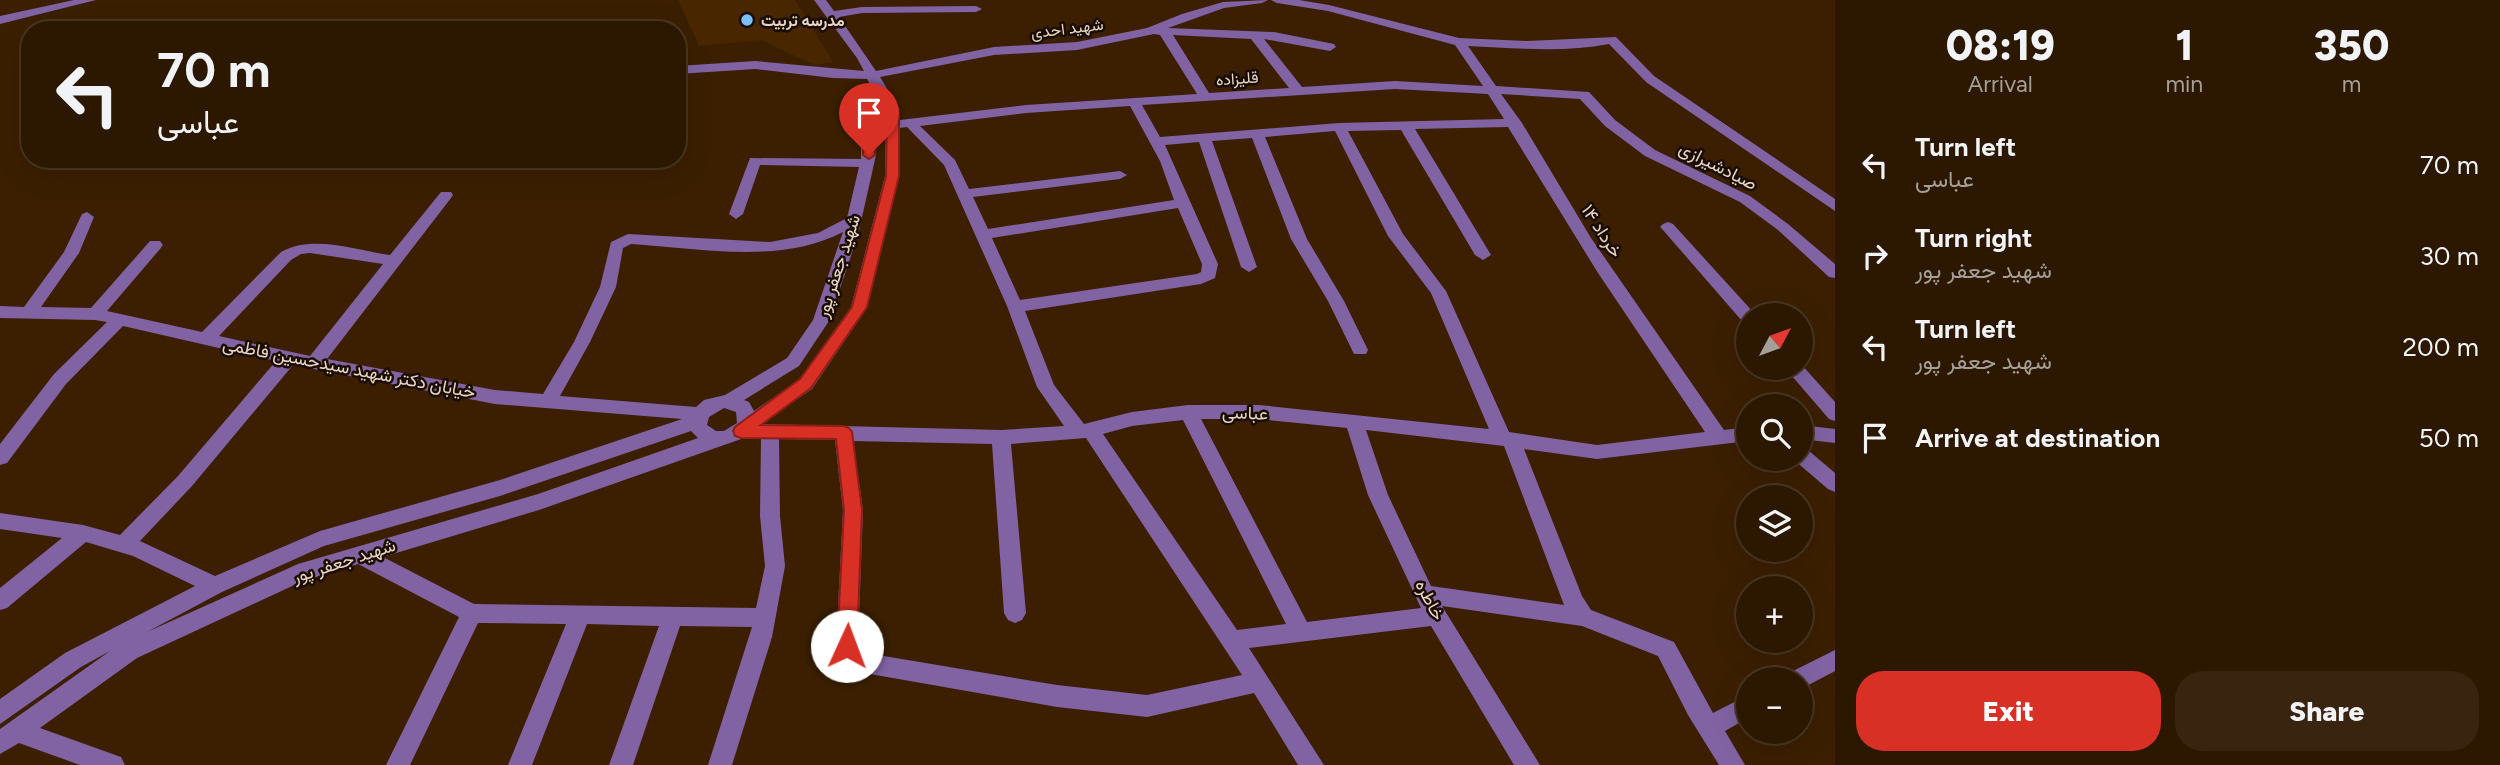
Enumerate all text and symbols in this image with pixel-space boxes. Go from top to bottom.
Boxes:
place label: مدرسه تربیت [761,11,845,31]
marker: مدرسه تربیت [739,12,755,28]
street label: شهید احدی [1030,15,1105,43]
text: 08:19 [1946,20,2055,71]
text: 1 [2175,20,2193,71]
text: 350 [2314,20,2389,71]
text: 70 m [157,40,270,99]
icon: left [42,49,133,140]
street label: قلیزاده [1215,68,1259,90]
text: Arrival [1968,70,2033,98]
text: min [2165,70,2203,98]
text: m [2342,70,2361,98]
pin [839,83,899,155]
icon: arrive [850,94,888,132]
text: عباسی [157,103,239,141]
text: Turn left [1915,131,2016,163]
street label: صیادشیرازی [1675,137,1761,195]
icon: left [1856,146,1894,184]
text: 70 m [2420,149,2479,181]
text: عباسی [1915,165,1974,193]
street label: ۱۴ خرداد [1577,200,1627,262]
street label: شهید جعفر پور [811,212,866,322]
text: Turn right [1915,222,2032,254]
icon: right [1856,237,1894,275]
text: 30 m [2420,240,2479,272]
text: شهید جعفر پور [1915,256,2052,284]
north arrow [1736,303,1813,380]
map controls [1736,303,1813,744]
text: Turn left [1915,313,2016,345]
icon: left [1856,328,1894,366]
text: 200 m [2403,331,2479,363]
street label: خیابان دکتر شهید سیدحسین فاطمی [221,333,477,403]
text: شهید جعفر پور [1915,347,2052,375]
button: search [1736,394,1813,471]
street label: عباسی [1222,401,1268,425]
icon: arrive [1856,419,1894,457]
text: Arrive at destination [1915,422,2160,454]
text: 50 m [2419,422,2479,454]
button: layers [1736,485,1813,562]
street label: شهید جعفر پور [289,534,399,589]
street label: خاطره [1410,576,1450,624]
button: + [1736,576,1813,653]
position arrow [810,609,884,683]
button: − [1736,667,1813,744]
button: Exit [1856,671,2161,751]
button: Share [2175,671,2479,751]

